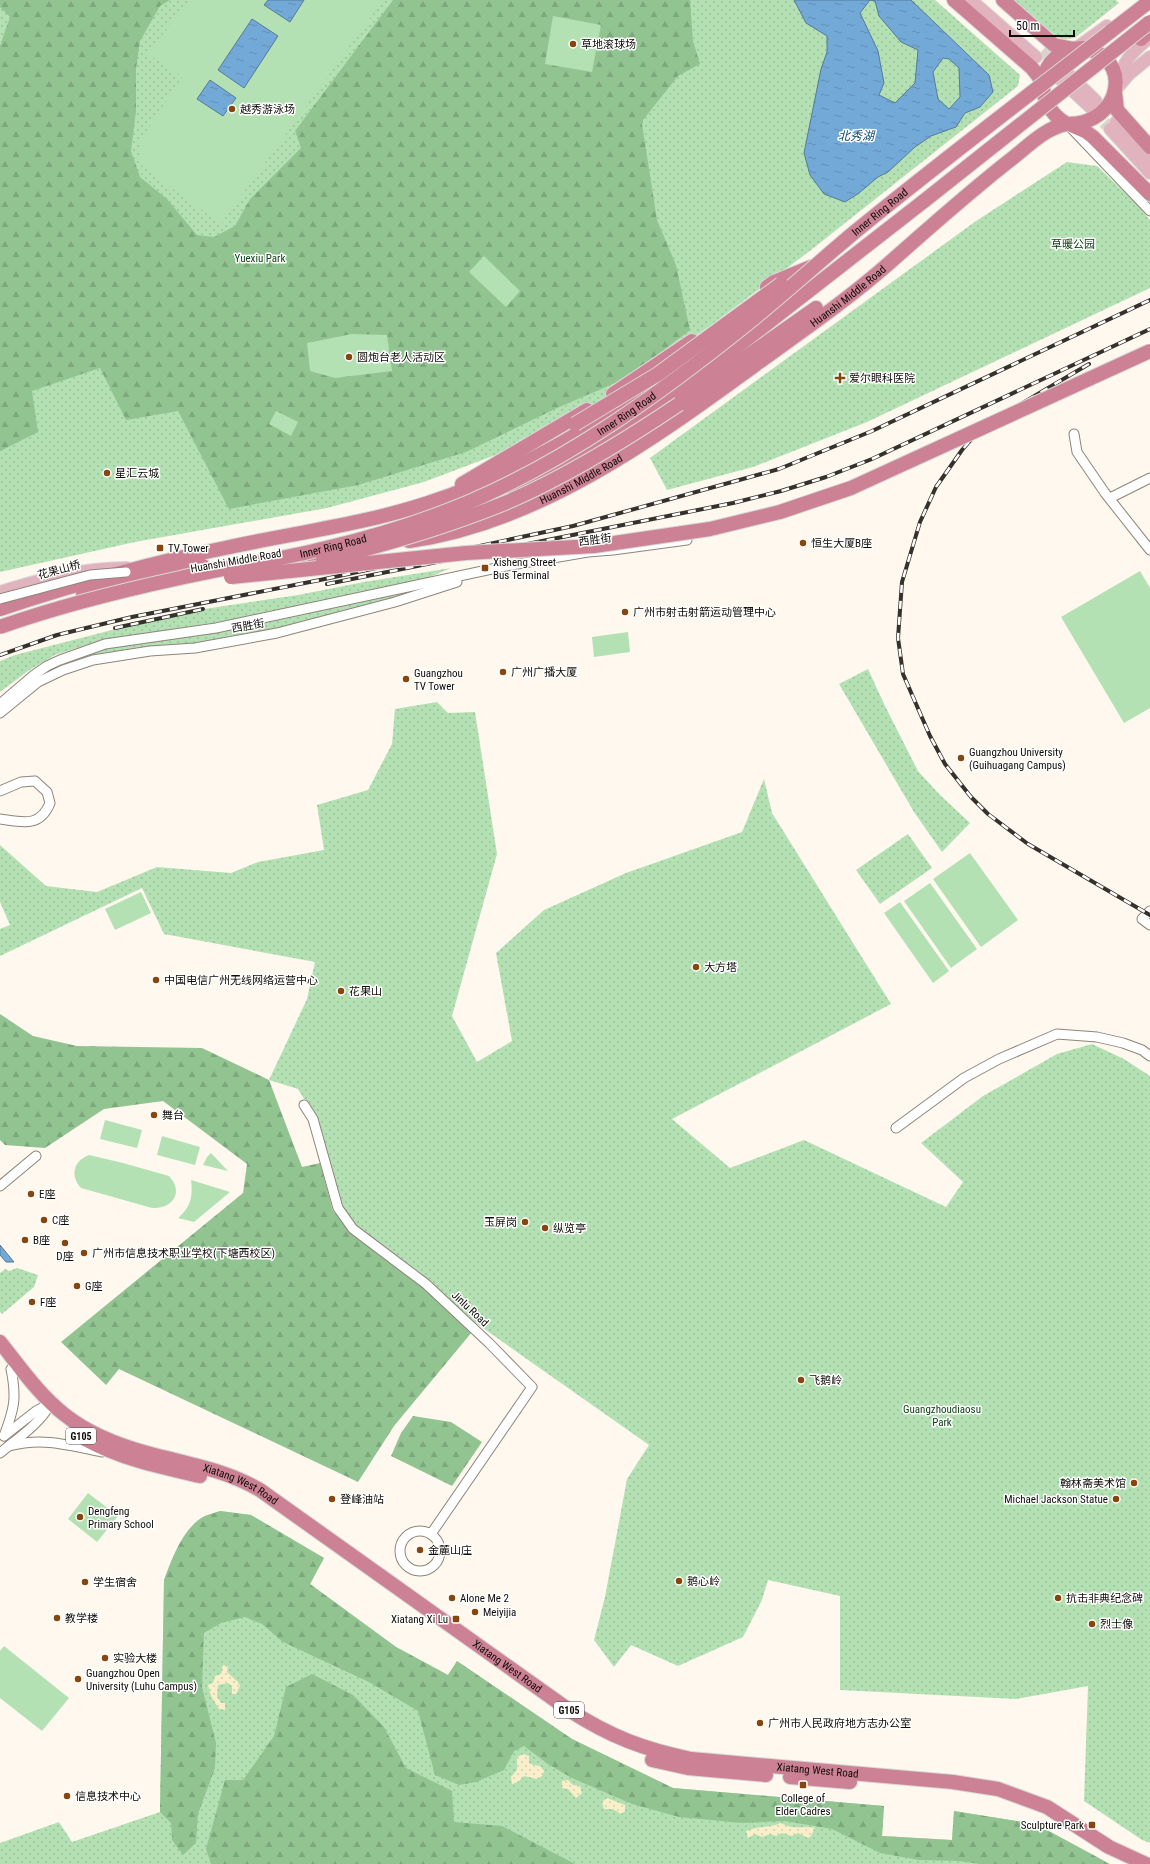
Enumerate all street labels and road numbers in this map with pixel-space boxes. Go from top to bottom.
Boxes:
street label: Inner Ring Road [849,185,910,238]
street label: Huanshi Middle Road [808,263,888,330]
street label: Inner Ring Road [595,389,658,438]
street label: Huanshi Middle Road [538,451,625,507]
street label: Inner Ring Road [298,532,368,560]
street label: 西胜街 [578,532,612,548]
street label: Huanshi Middle Road [189,547,283,575]
street label: 花果山桥 [36,558,82,582]
street label: 西胜街 [231,617,265,635]
street label: Jinlu Road [449,1289,491,1329]
road number: G105 [66,1428,96,1444]
street label: Xiatang West Road [201,1461,281,1507]
street label: Xiatang West Road [470,1637,545,1695]
road number: G105 [554,1702,584,1718]
street label: Xiatang West Road [776,1760,859,1780]

